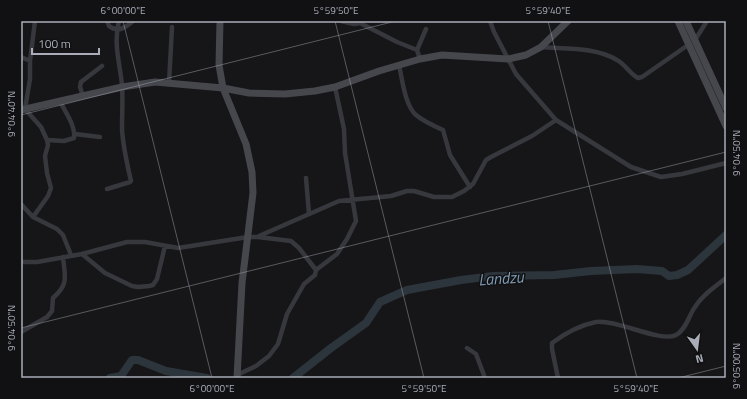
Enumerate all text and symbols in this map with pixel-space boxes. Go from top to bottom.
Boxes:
text: 6°00'00"E [101,3,146,18]
text: 5°59'50"E [314,3,359,18]
text: 5°59'40"E [526,3,571,18]
scale bar [32,30,99,56]
text: 100 m [38,34,71,53]
text: 9°04'40"N [4,91,19,137]
text: 9°04'50"N [729,130,744,176]
water label: Landzu [478,264,526,292]
text: 9°04'50"N [4,305,19,351]
north arrow [677,329,717,369]
text: 9°05'00"N [729,343,744,389]
text: N [694,350,705,367]
text: 6°00'00"E [190,381,235,396]
text: 5°59'50"E [402,381,447,396]
text: 5°59'40"E [614,381,659,396]

